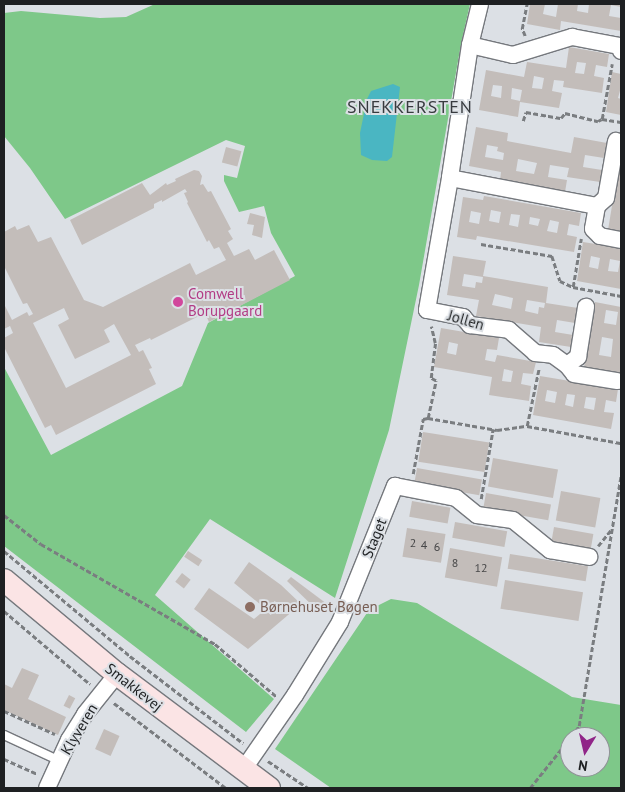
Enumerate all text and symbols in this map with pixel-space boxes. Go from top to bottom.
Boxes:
district label: SNEKKERSTEN [346,96,474,118]
place label: Comwell Borupgaard [188,284,262,319]
marker: Comwell Borupgaard [172,296,184,308]
street label: Jollen [446,306,486,334]
street label: Staget [358,516,390,560]
house number: 2 [410,536,416,550]
house number: 4 [421,538,427,552]
house number: 6 [434,540,440,554]
house number: 8 [452,556,458,570]
house number: 12 [474,561,488,575]
place label: Børnehuset Bøgen [260,598,378,616]
marker: Børnehuset Bøgen [244,601,256,613]
street label: Smakkevej [102,659,166,715]
street label: Klyveren [57,700,101,758]
north arrow [560,727,610,777]
text: N [577,756,589,775]

